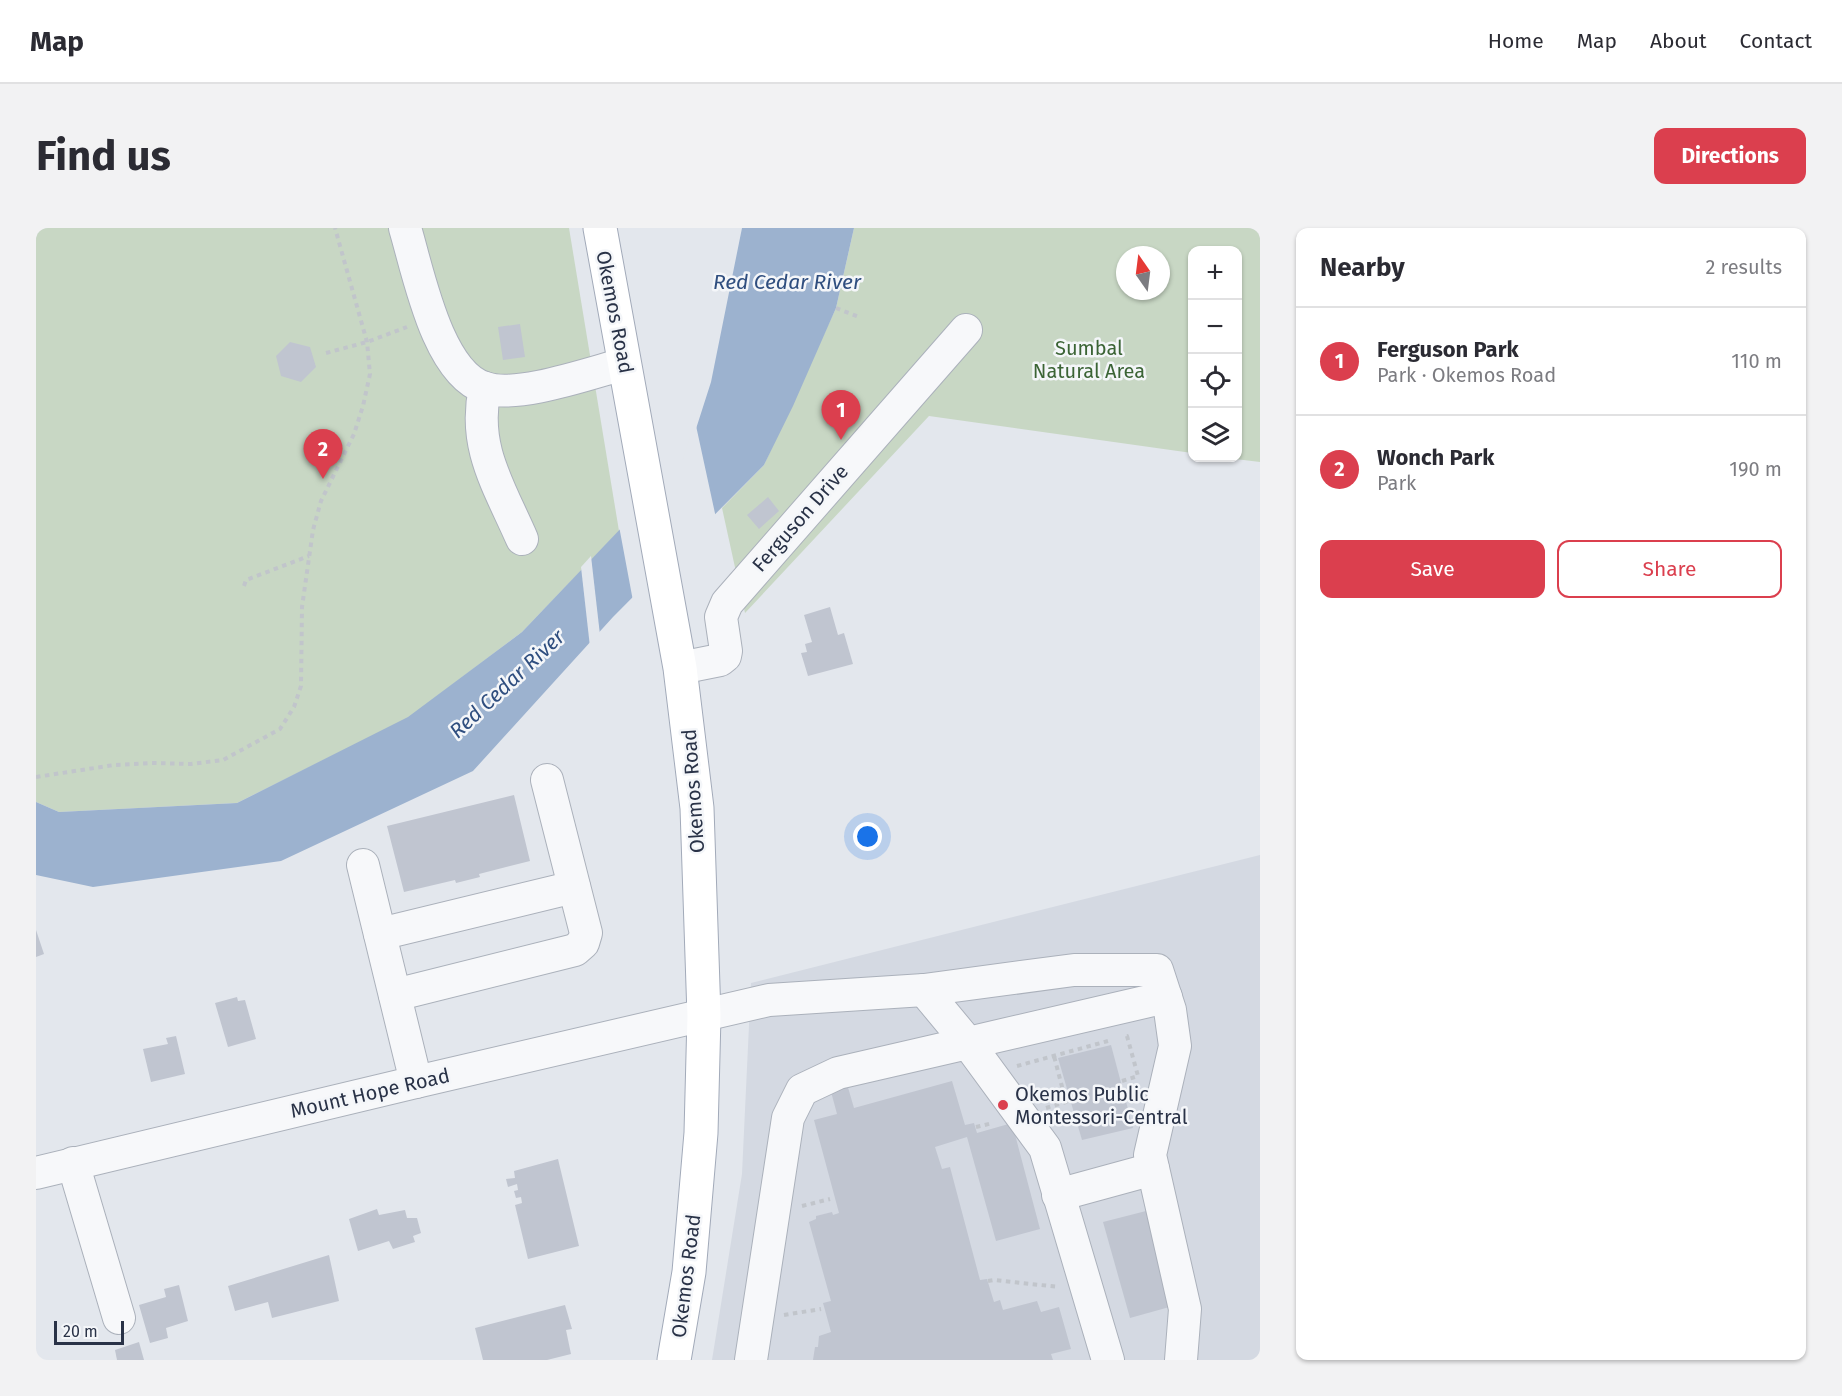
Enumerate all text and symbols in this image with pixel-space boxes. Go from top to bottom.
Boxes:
text: Map [30,25,84,58]
text: Home [1488,28,1544,54]
text: Map [1577,28,1617,54]
text: About [1650,28,1707,54]
text: Contact [1740,28,1812,54]
button: Directions [1654,128,1806,184]
text: Find us [36,131,171,181]
north arrow [1116,246,1170,300]
map controls [1188,246,1242,462]
button: + [1188,246,1242,300]
street label: Okemos Road [591,249,639,375]
text: Nearby [1320,252,1405,283]
text: 2 results [1705,255,1782,279]
water label: Red Cedar River [713,269,862,295]
button: − [1188,300,1242,354]
park label: Sumbal Natural Area [1033,336,1145,383]
text: Ferguson Park [1377,336,1519,363]
text: 1 [1335,349,1344,373]
text: 110 m [1731,349,1782,373]
button: locate [1188,354,1242,408]
text: Park · Okemos Road [1377,363,1556,387]
pin: 1 [822,390,860,440]
button: layers [1188,408,1242,462]
pin: 2 [304,430,342,479]
text: Wonch Park [1377,444,1494,471]
text: 2 [1334,457,1345,481]
text: 190 m [1729,457,1782,481]
street label: Ferguson Drive [747,459,853,577]
text: Park [1377,471,1416,495]
button: Save [1320,540,1545,598]
button: Share [1557,540,1782,598]
water label: Red Cedar River [444,623,571,744]
street label: Okemos Road [677,728,709,854]
your location [853,822,882,851]
street label: Mount Hope Road [288,1063,452,1123]
place label: Okemos Public Montessori-Central [1015,1082,1188,1129]
marker: Okemos Public Montessori-Central [996,1098,1010,1112]
street label: Okemos Road [667,1213,705,1339]
scale bar [54,1318,124,1346]
text: 20 m [63,1322,98,1341]

